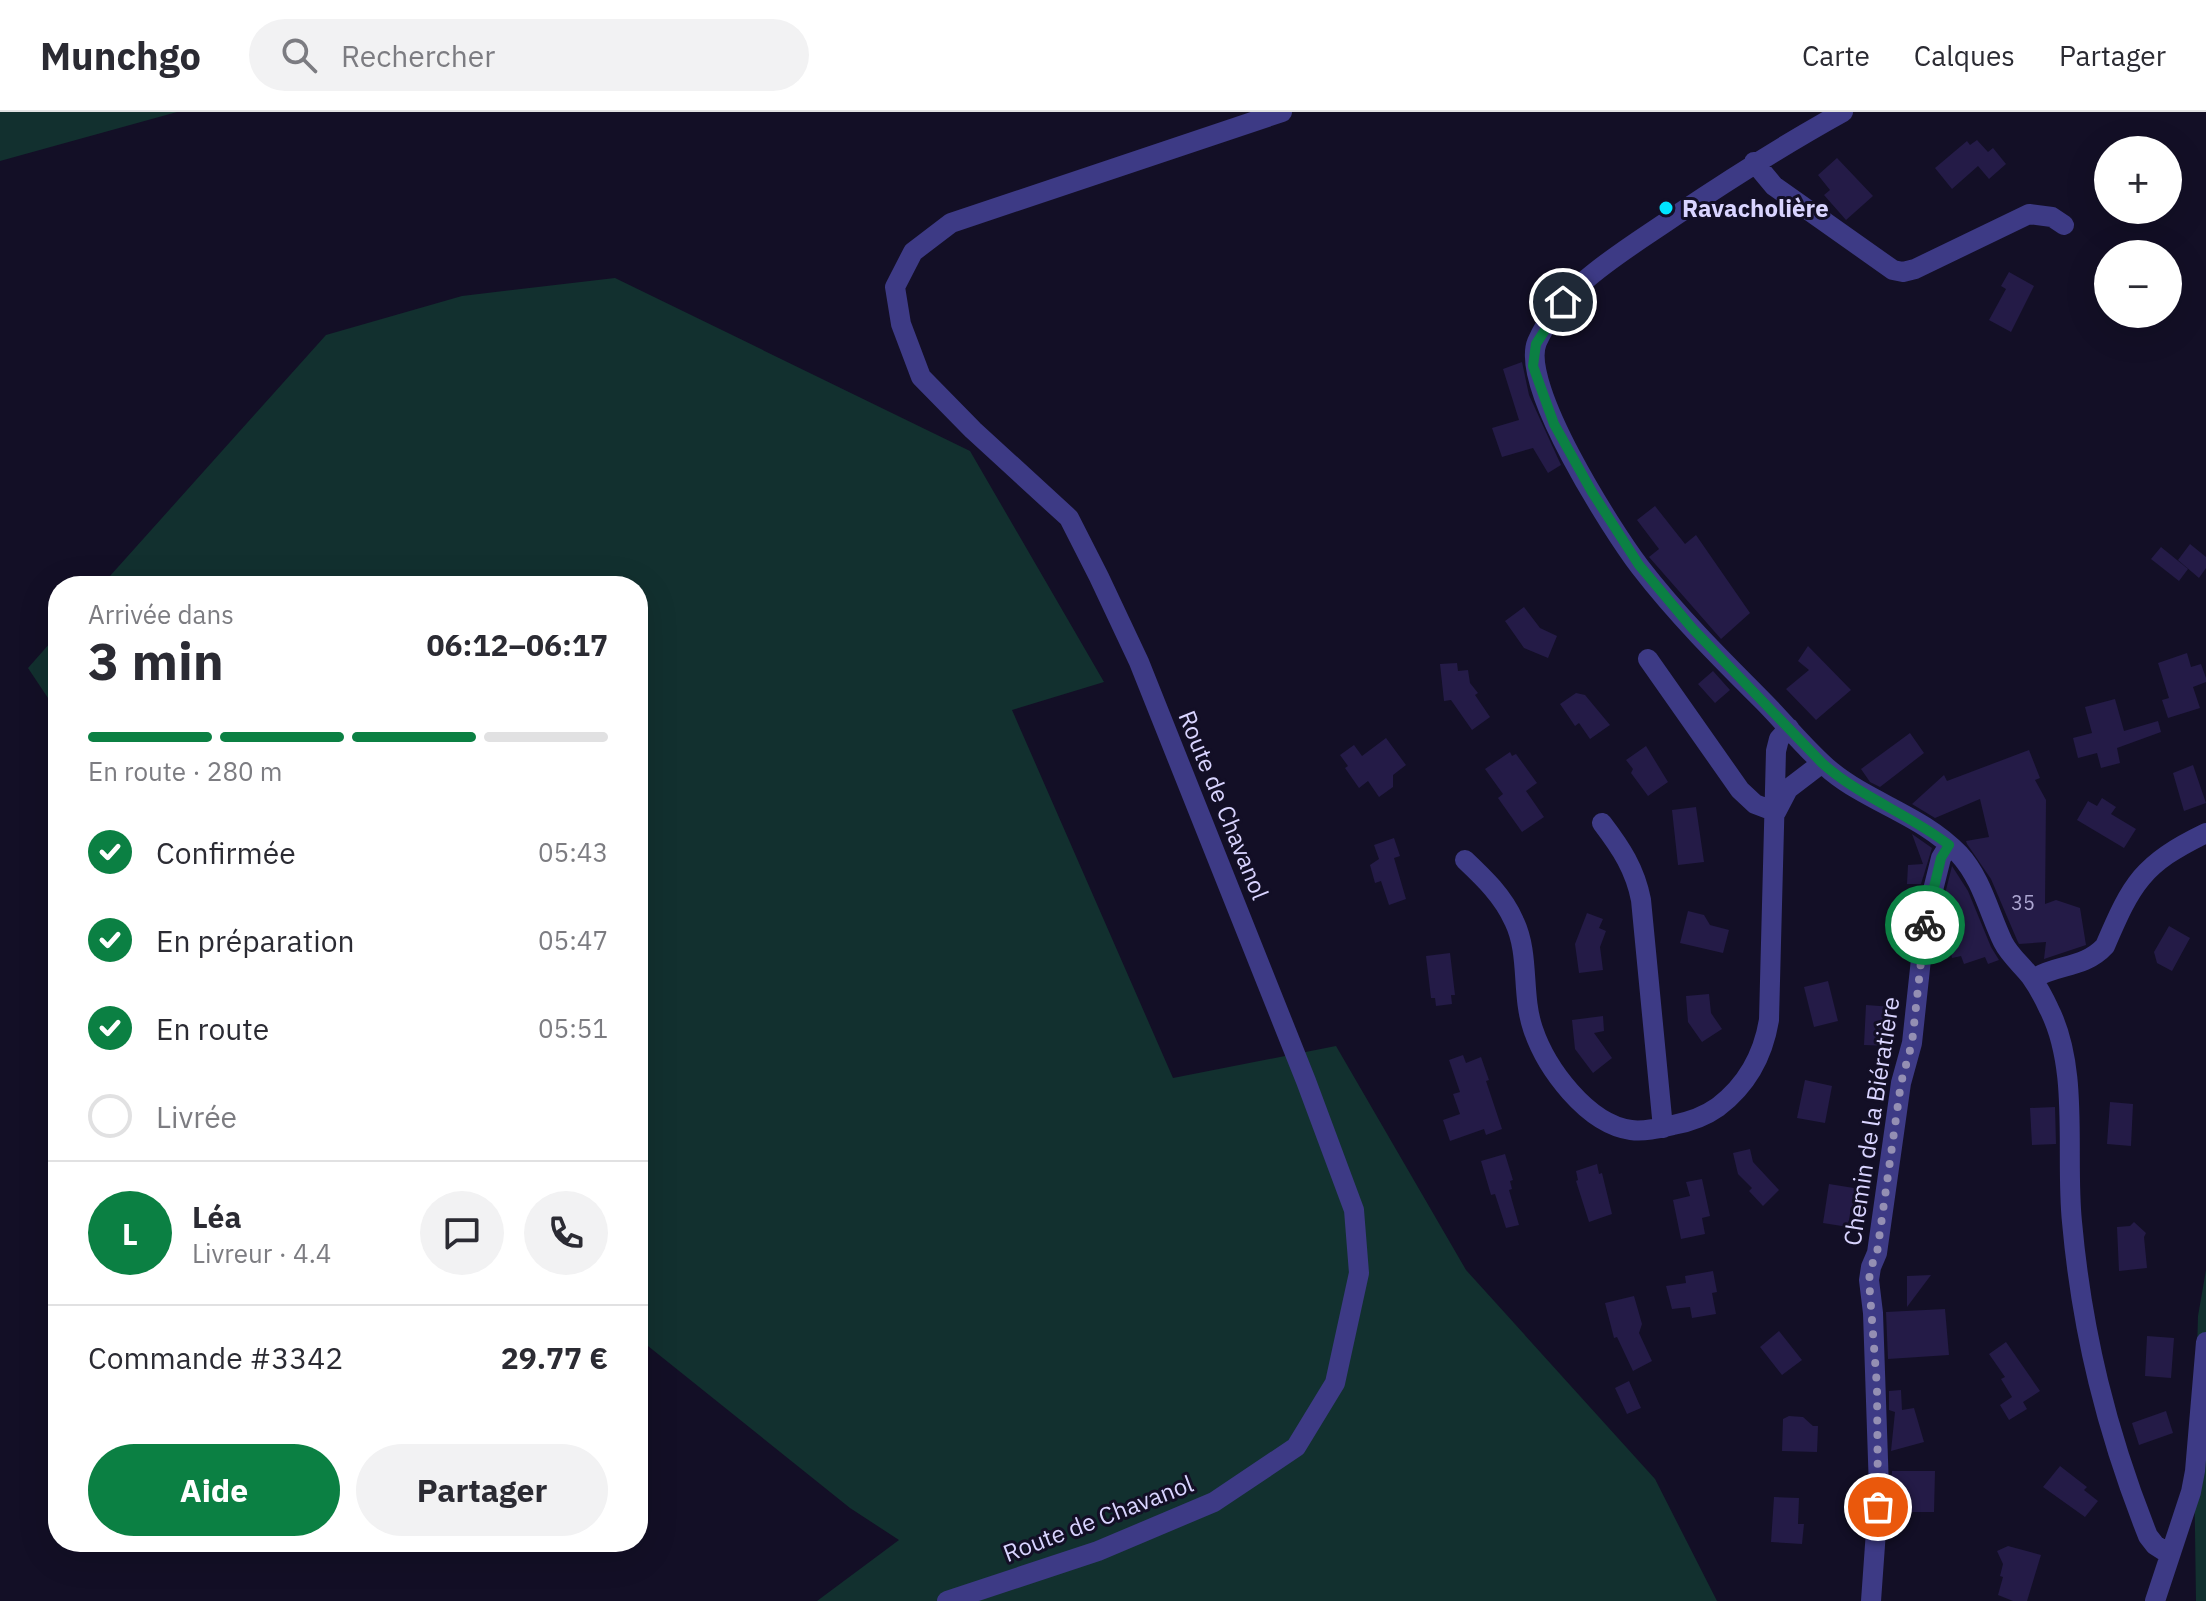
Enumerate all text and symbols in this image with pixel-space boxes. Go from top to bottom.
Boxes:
search box [249,19,809,91]
text: Munchgo [40,31,201,80]
icon: search [277,33,321,77]
text: Rechercher [341,36,495,75]
text: Carte [1802,37,1870,74]
text: Calques [1914,37,2015,74]
text: Partager [2059,37,2166,74]
map controls [2094,136,2182,328]
button: + [2094,136,2182,224]
place label: Ravacholière [1682,192,1829,224]
marker: Ravacholière [1657,199,1675,217]
button: − [2094,240,2182,328]
pin [1529,268,1597,336]
icon: home [1541,280,1585,324]
text: Arrivée dans [88,597,234,631]
text: 06:12–06:17 [427,625,608,664]
text: 3 min [88,627,224,694]
street label: Route de Chavanol [1171,706,1277,904]
text: En route · 280 m [88,754,282,788]
icon: check [88,830,132,874]
text: Confirmée [156,833,296,872]
text: 05:43 [538,835,608,869]
courier [1885,885,1965,965]
house number: 35 [2011,889,2035,916]
icon: bike [1903,903,1947,947]
icon: check [88,918,132,962]
text: En préparation [156,921,355,960]
text: 05:47 [538,923,608,957]
street label: Chemin de la Biératière [1836,994,1906,1248]
icon: check [88,1006,132,1050]
text: En route [156,1009,269,1048]
text: 05:51 [538,1011,608,1045]
text: Livrée [156,1097,237,1136]
button: chat [420,1191,504,1275]
button: phone [524,1191,608,1275]
text: Léa [192,1197,242,1236]
text: L [122,1214,138,1253]
text: Livreur · 4.4 [192,1236,331,1270]
text: Commande #3342 [88,1338,343,1377]
text: 29.77 € [501,1338,608,1377]
button: Aide [88,1444,340,1536]
button: Partager [356,1444,608,1536]
street label: Route de Chavanol [998,1467,1198,1569]
pin [1844,1473,1912,1541]
icon: bag [1856,1485,1900,1529]

